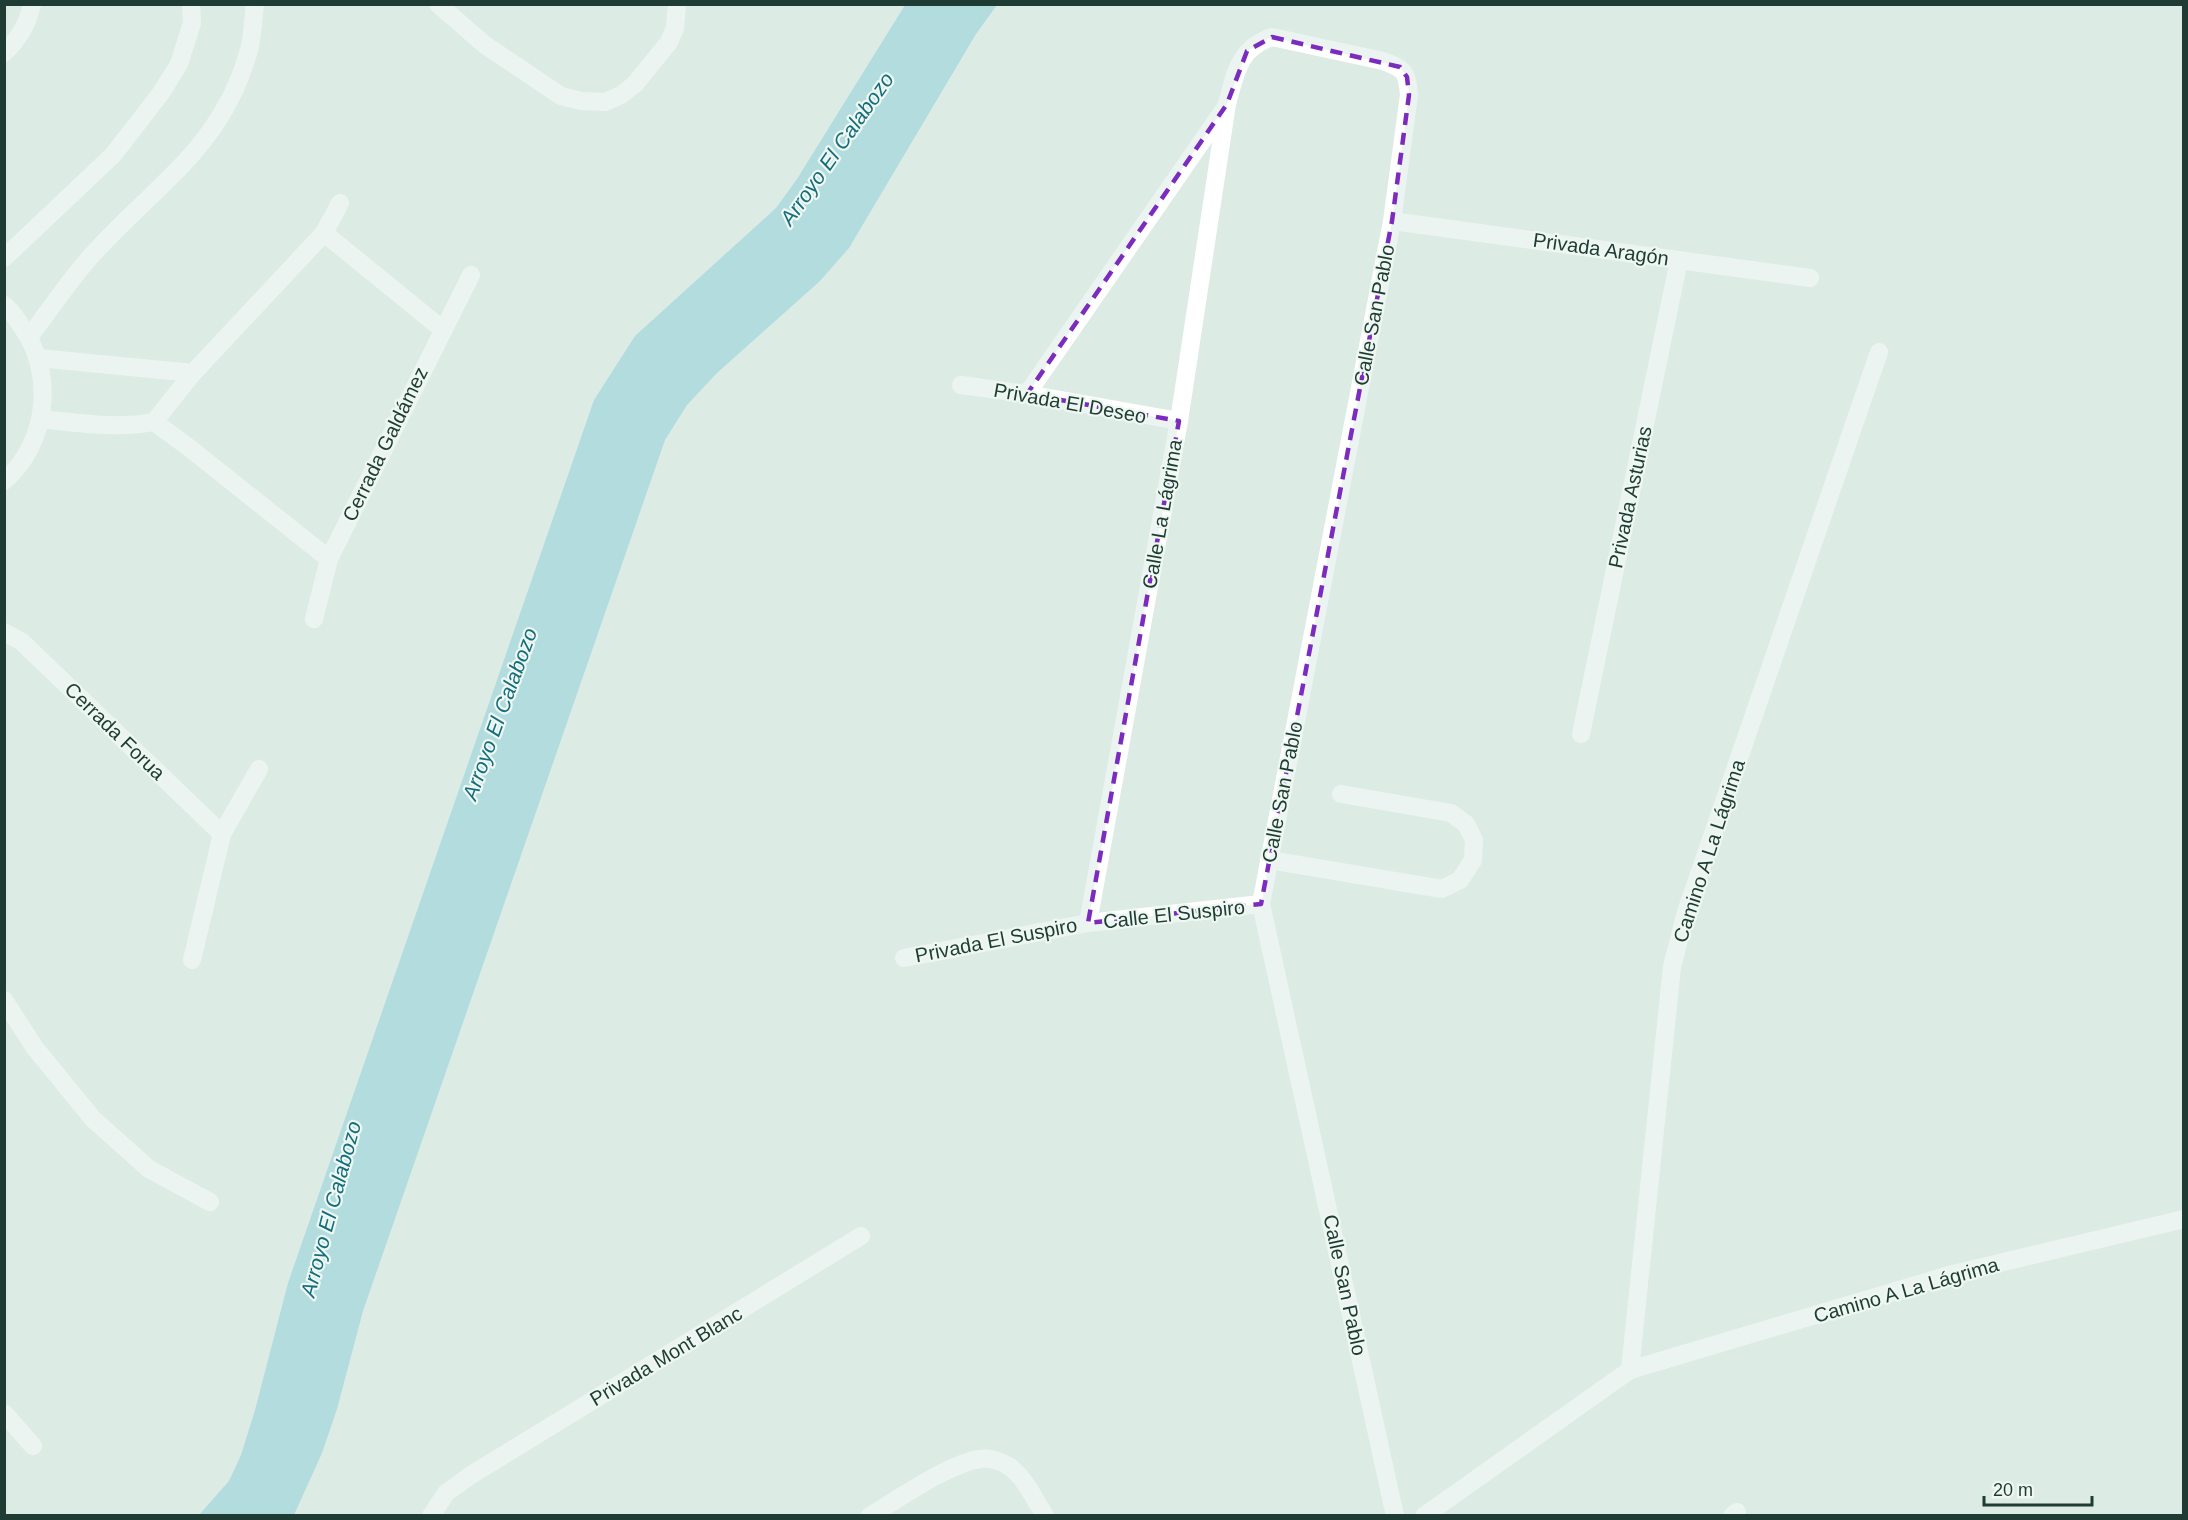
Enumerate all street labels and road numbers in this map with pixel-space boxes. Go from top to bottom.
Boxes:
street label: Privada Aragón [1532,229,1670,269]
street label: Calle San Pablo [1350,243,1398,387]
street label: Cerrada Galdámez [338,363,432,525]
street label: Privada El Deseo [992,379,1148,427]
street label: Privada Asturias [1604,424,1656,570]
street label: Calle La Lágrima [1138,437,1186,590]
street label: Cerrada Forua [61,678,170,785]
street label: Calle San Pablo [1258,720,1306,864]
street label: Camino A La Lágrima [1669,756,1749,945]
street label: Calle El Suspiro [1102,896,1246,932]
street label: Privada El Suspiro [913,914,1079,966]
street label: Calle San Pablo [1319,1213,1371,1357]
street label: Camino A La Lágrima [1811,1253,2002,1327]
street label: Privada Mont Blanc [586,1302,746,1410]

